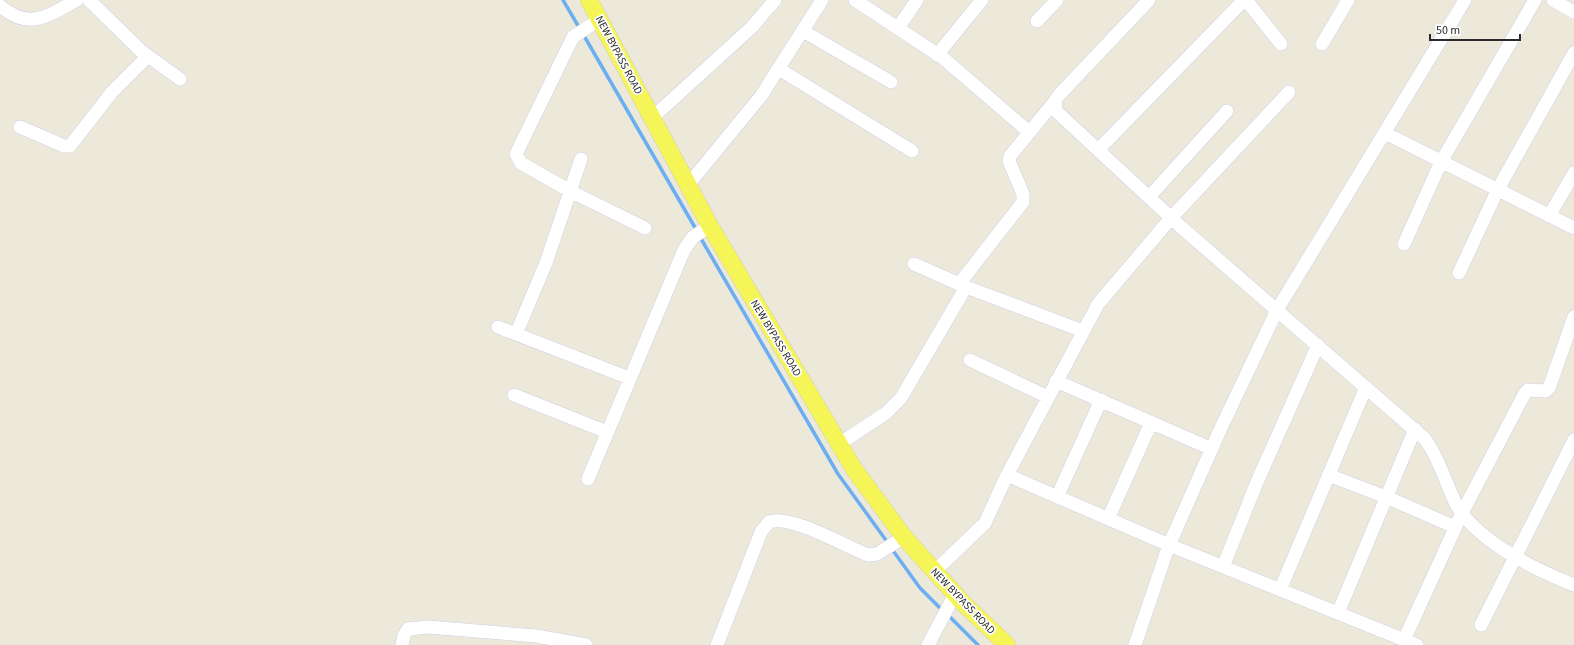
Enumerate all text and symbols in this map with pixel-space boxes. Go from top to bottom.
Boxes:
street label: NEW BYPASS ROAD [592,13,646,97]
scale bar [1430,16,1520,42]
text: 50 m [1436,22,1460,39]
street label: NEW BYPASS ROAD [747,297,805,379]
street label: NEW BYPASS ROAD [927,564,999,638]

